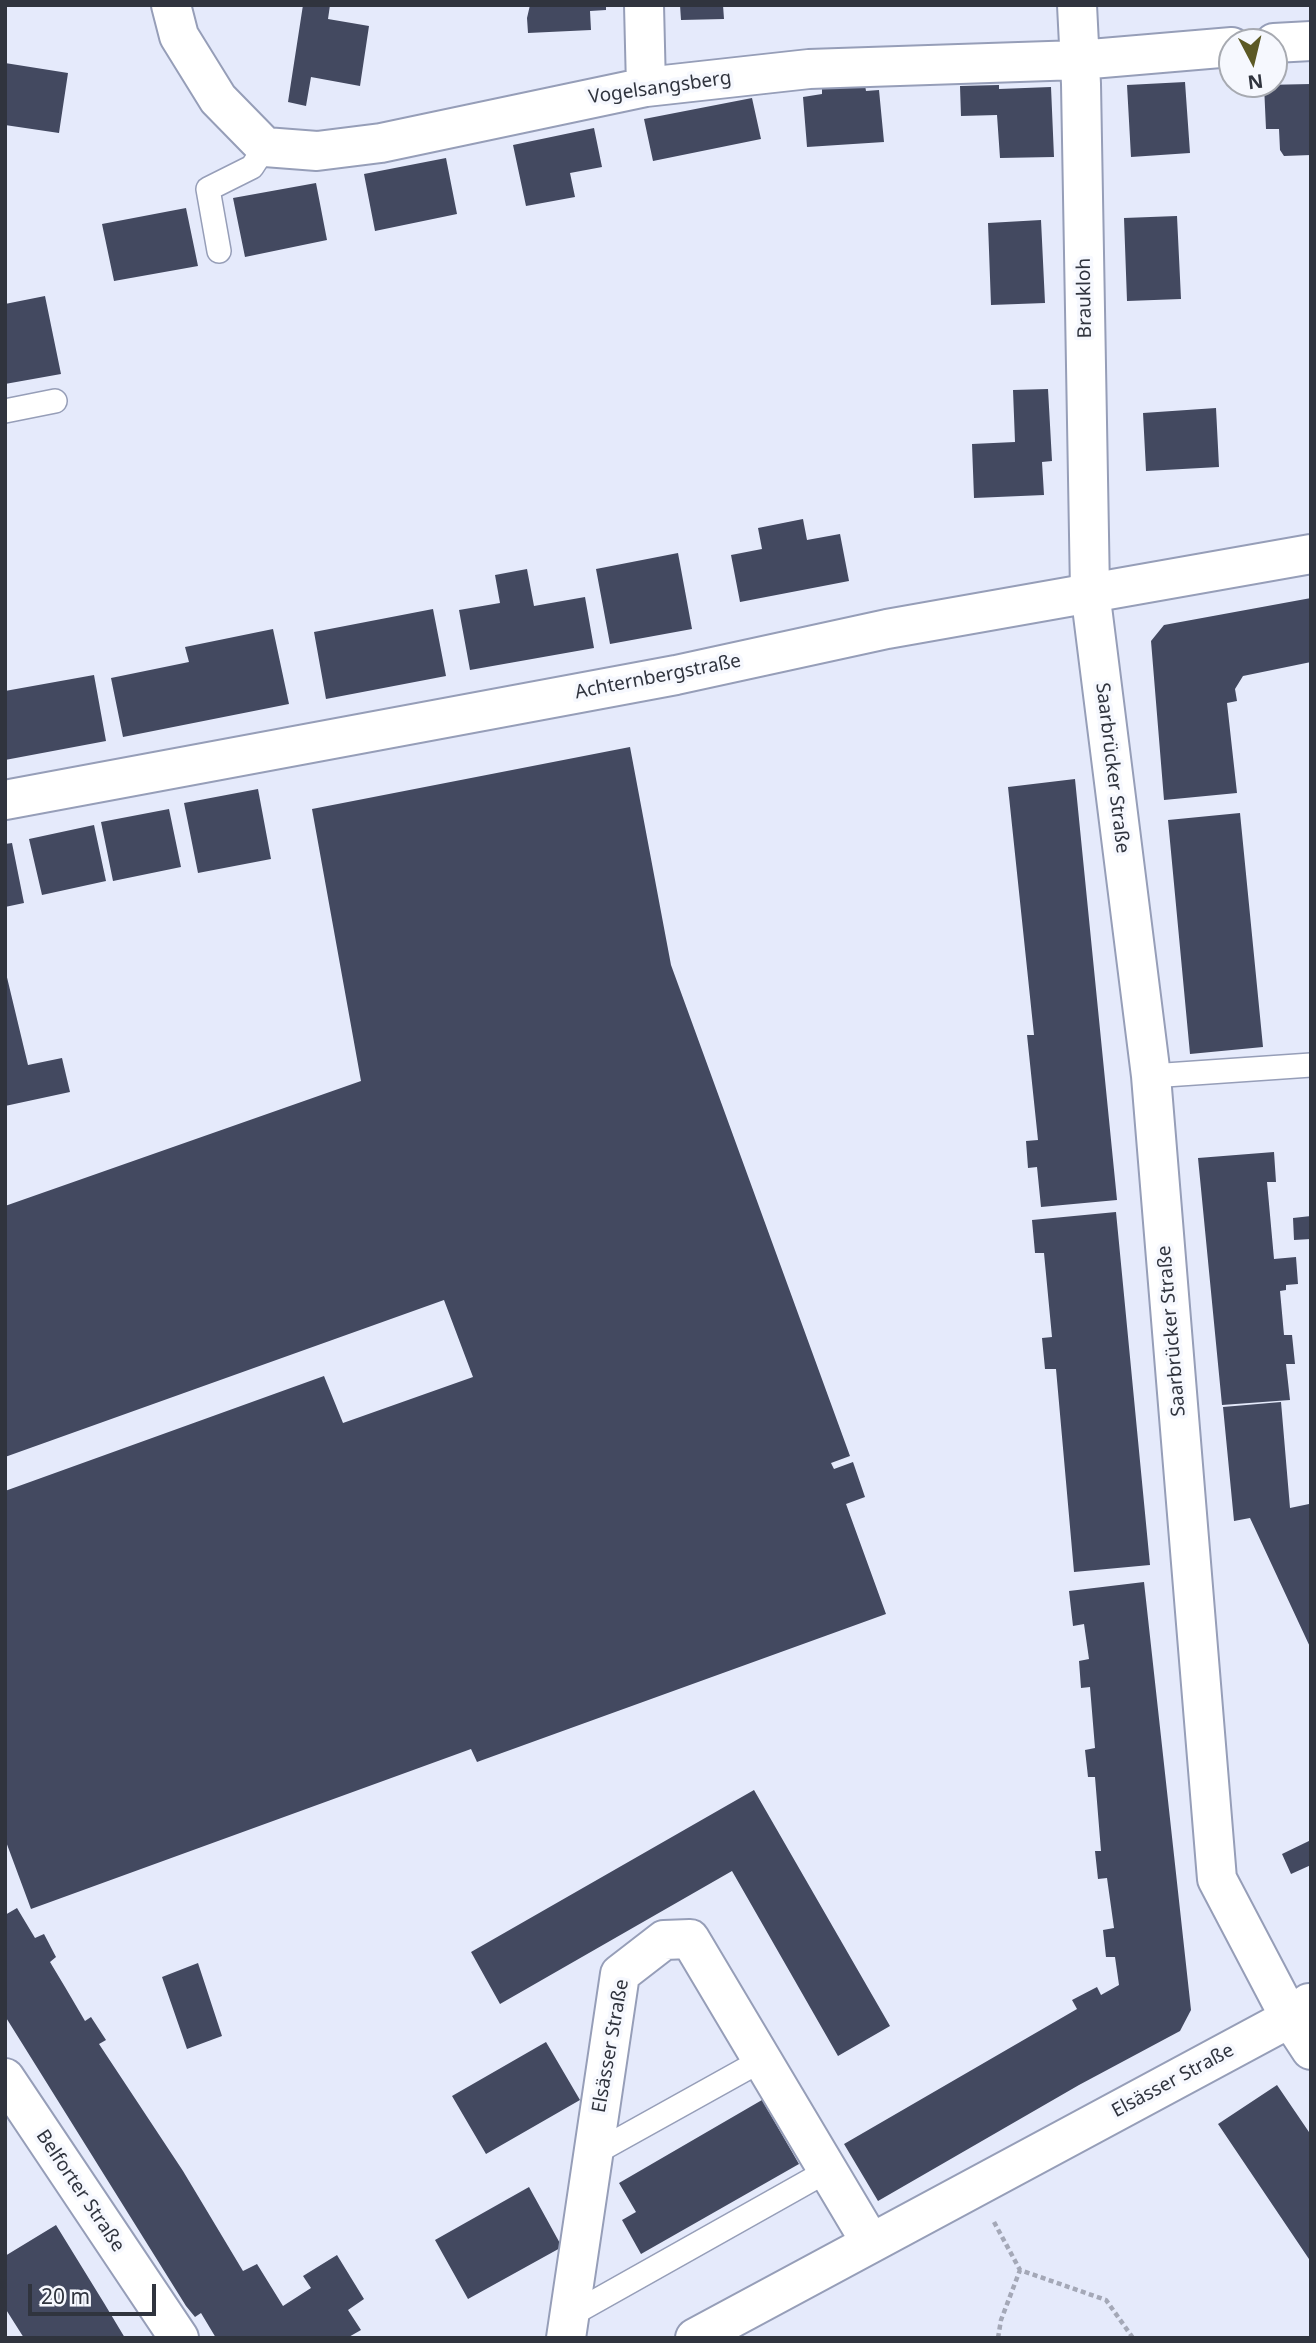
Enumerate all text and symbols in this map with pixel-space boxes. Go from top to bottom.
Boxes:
north arrow [1218,28,1288,98]
street label: Vogelsangsberg [587,67,733,109]
text: N [1246,68,1265,96]
street label: Braukloh [1073,258,1097,338]
street label: Achternbergstraße [573,650,743,704]
street label: Saarbrücker Straße [1090,681,1134,855]
street label: Saarbrücker Straße [1153,1244,1191,1418]
street label: Elsässer Straße [588,1978,634,2114]
street label: Elsässer Straße [1108,2039,1238,2123]
street label: Belforter Straße [31,2126,129,2256]
scale bar [32,2270,159,2314]
text: 20 m [41,2282,90,2310]

